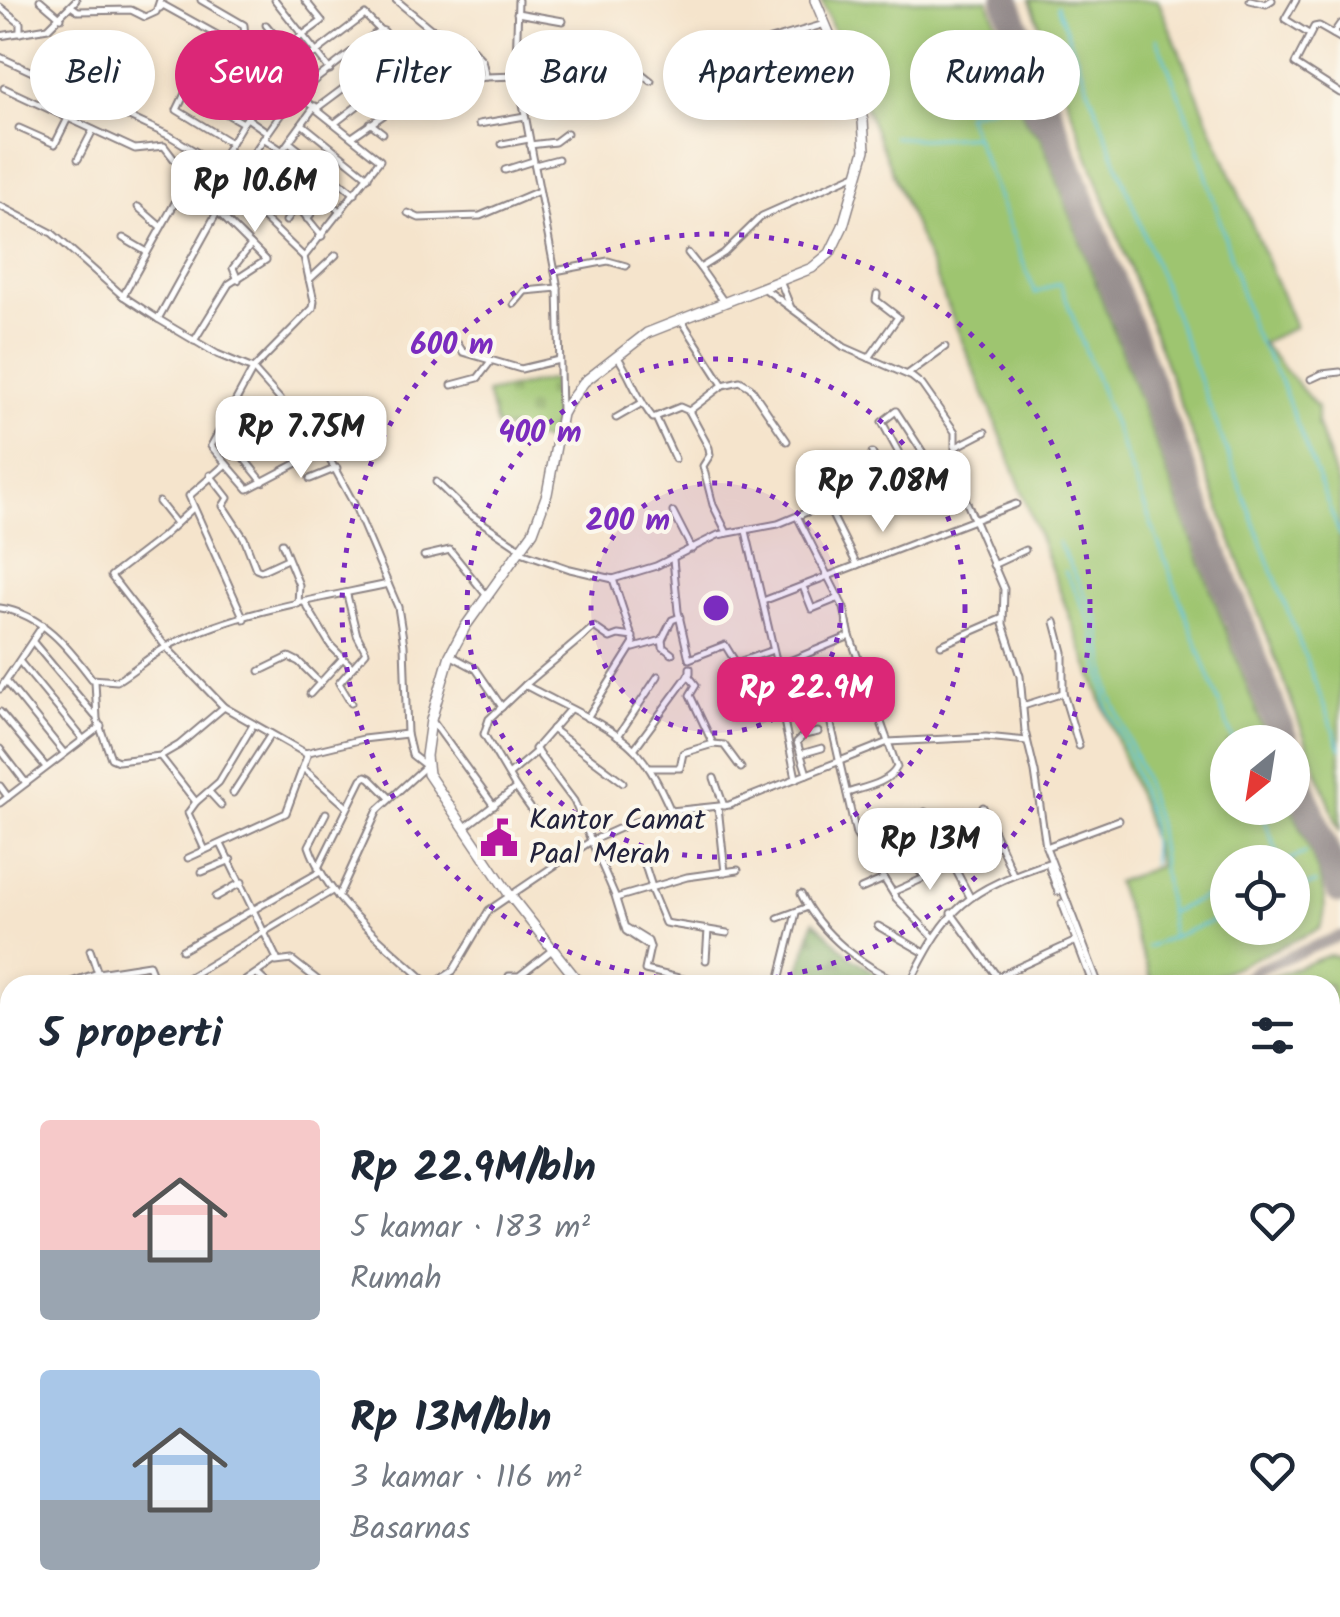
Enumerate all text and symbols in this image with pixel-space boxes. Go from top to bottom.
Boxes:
chip: Beli [30,30,155,120]
chip: Sewa [175,30,319,120]
chip: Filter [339,30,485,120]
chip: Baru [505,30,643,120]
chip: Apartemen [663,30,890,120]
chip: Rumah [910,30,1080,120]
pin: Rp 10.6M [152,150,358,235]
text: Rp 10.6M [193,157,317,208]
text: 600 m [410,322,494,370]
pin: Rp 7.75M [198,396,404,481]
text: Rp 7.75M [238,403,364,454]
text: 400 m [498,410,582,458]
pin: Rp 7.08M [780,450,986,535]
text: Rp 7.08M [818,457,948,508]
text: 200 m [586,498,670,546]
centre of rings [698,590,734,626]
pin: Rp 22.9M [703,657,909,742]
text: Rp 22.9M [739,664,873,715]
north arrow [1210,725,1310,825]
map controls [1210,725,1310,945]
place label: Kantor Camat Paal Merah [529,797,706,879]
pin: Rp 13M [849,808,1011,893]
text: Rp 13M [880,815,980,866]
public building icon: Kantor Camat Paal Merah [478,817,520,859]
button: locate [1210,845,1310,945]
text: 5 properti [40,1002,223,1069]
icon: filters [1245,1008,1300,1063]
text: Rp 22.9M/bln [350,1136,596,1203]
icon: home [120,1160,240,1280]
icon: heart [1245,1193,1300,1248]
text: 5 kamar · 183 m² [350,1203,590,1254]
text: Rumah [350,1254,442,1305]
text: Rp 13M/bln [350,1386,552,1453]
icon: home [120,1410,240,1530]
icon: heart [1245,1443,1300,1498]
text: 3 kamar · 116 m² [350,1453,582,1504]
text: Basarnas [350,1504,470,1555]

